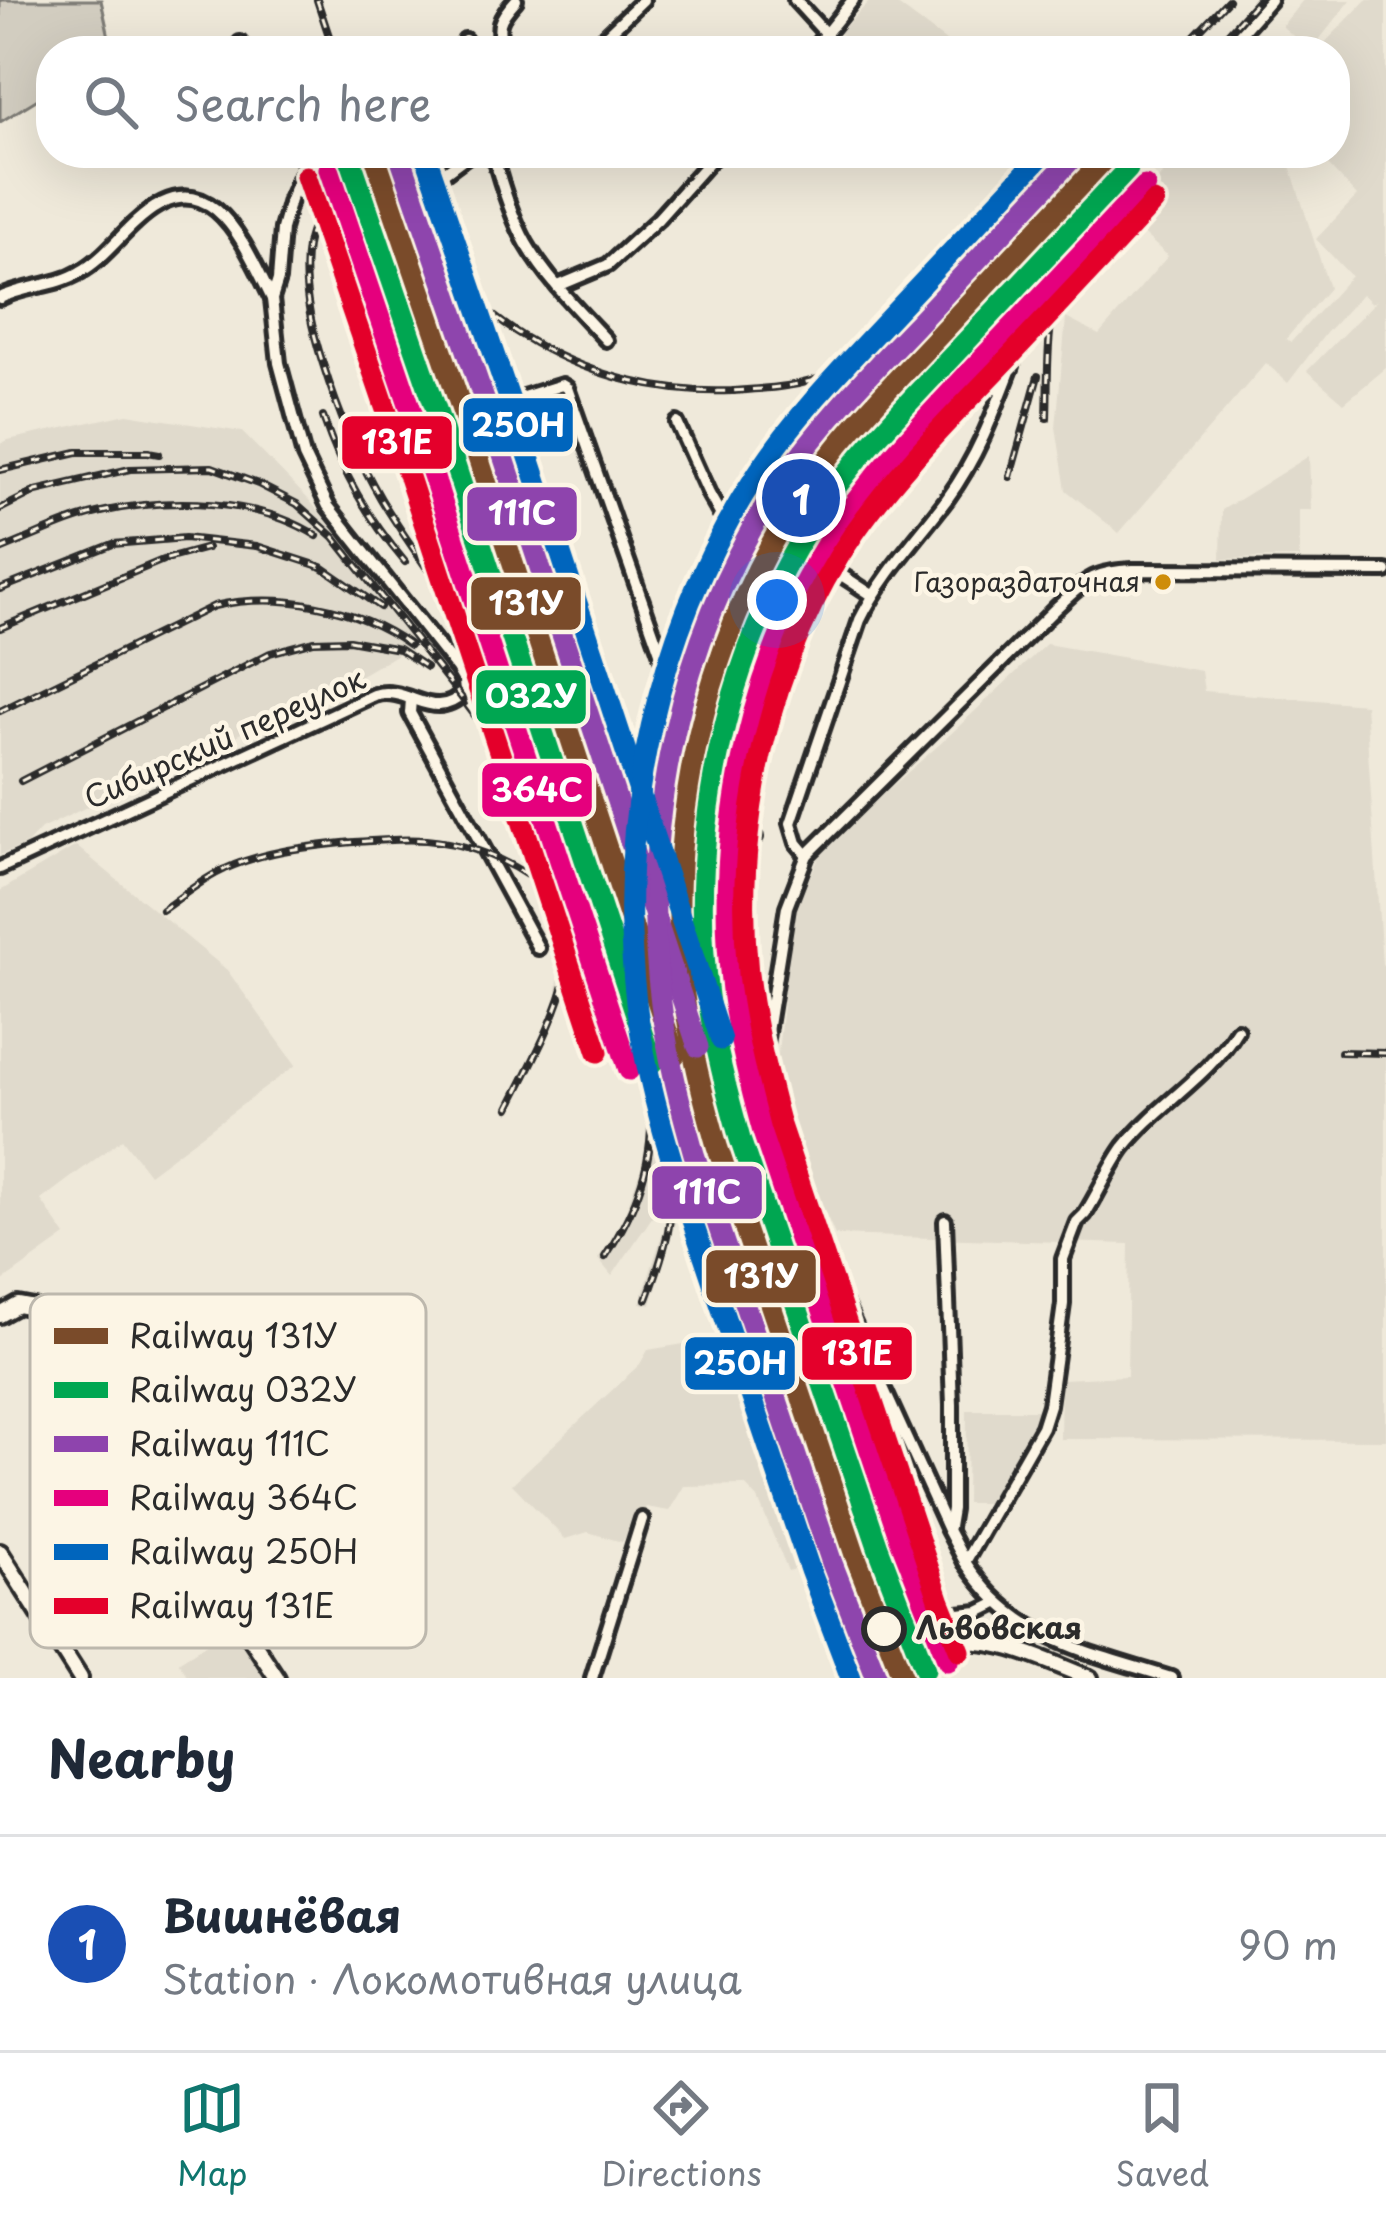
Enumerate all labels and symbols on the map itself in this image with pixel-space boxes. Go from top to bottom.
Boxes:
line badge: 250Н [461,396,575,454]
text: 250Н [471,398,565,448]
line badge: 131Е [340,414,454,471]
text: 131Е [361,415,433,465]
pin: 1 [762,453,840,543]
line badge: 111С [465,485,579,543]
text: 111С [488,486,556,536]
place label: Газораздаточная [913,560,1140,601]
your location [747,570,807,630]
marker: Газораздаточная [1152,571,1174,593]
line badge: 131У [469,575,583,632]
text: 131У [488,576,564,626]
street label: Сибирский переулок [76,654,372,819]
line badge: 032У [474,668,588,726]
text: 032У [485,669,578,719]
line badge: 364С [480,761,594,819]
text: 364С [491,763,583,813]
line badge: 111С [650,1164,764,1221]
text: 111С [673,1165,741,1215]
line badge: 131У [704,1248,818,1305]
text: 131У [723,1249,799,1299]
legend [30,1294,426,1648]
text: Railway 131У [129,1309,338,1359]
line badge: 131Е [800,1325,914,1382]
text: 131Е [821,1326,893,1376]
line badge: 250Н [683,1335,797,1392]
text: 250Н [693,1336,787,1386]
text: Railway 032У [129,1363,357,1413]
text: Railway 111С [129,1417,330,1467]
text: Railway 364С [129,1471,358,1521]
text: Railway 250Н [129,1525,358,1575]
text: Railway 131Е [129,1579,335,1629]
place label: Львовская [916,1604,1082,1649]
marker: Львовская [863,1608,905,1650]

